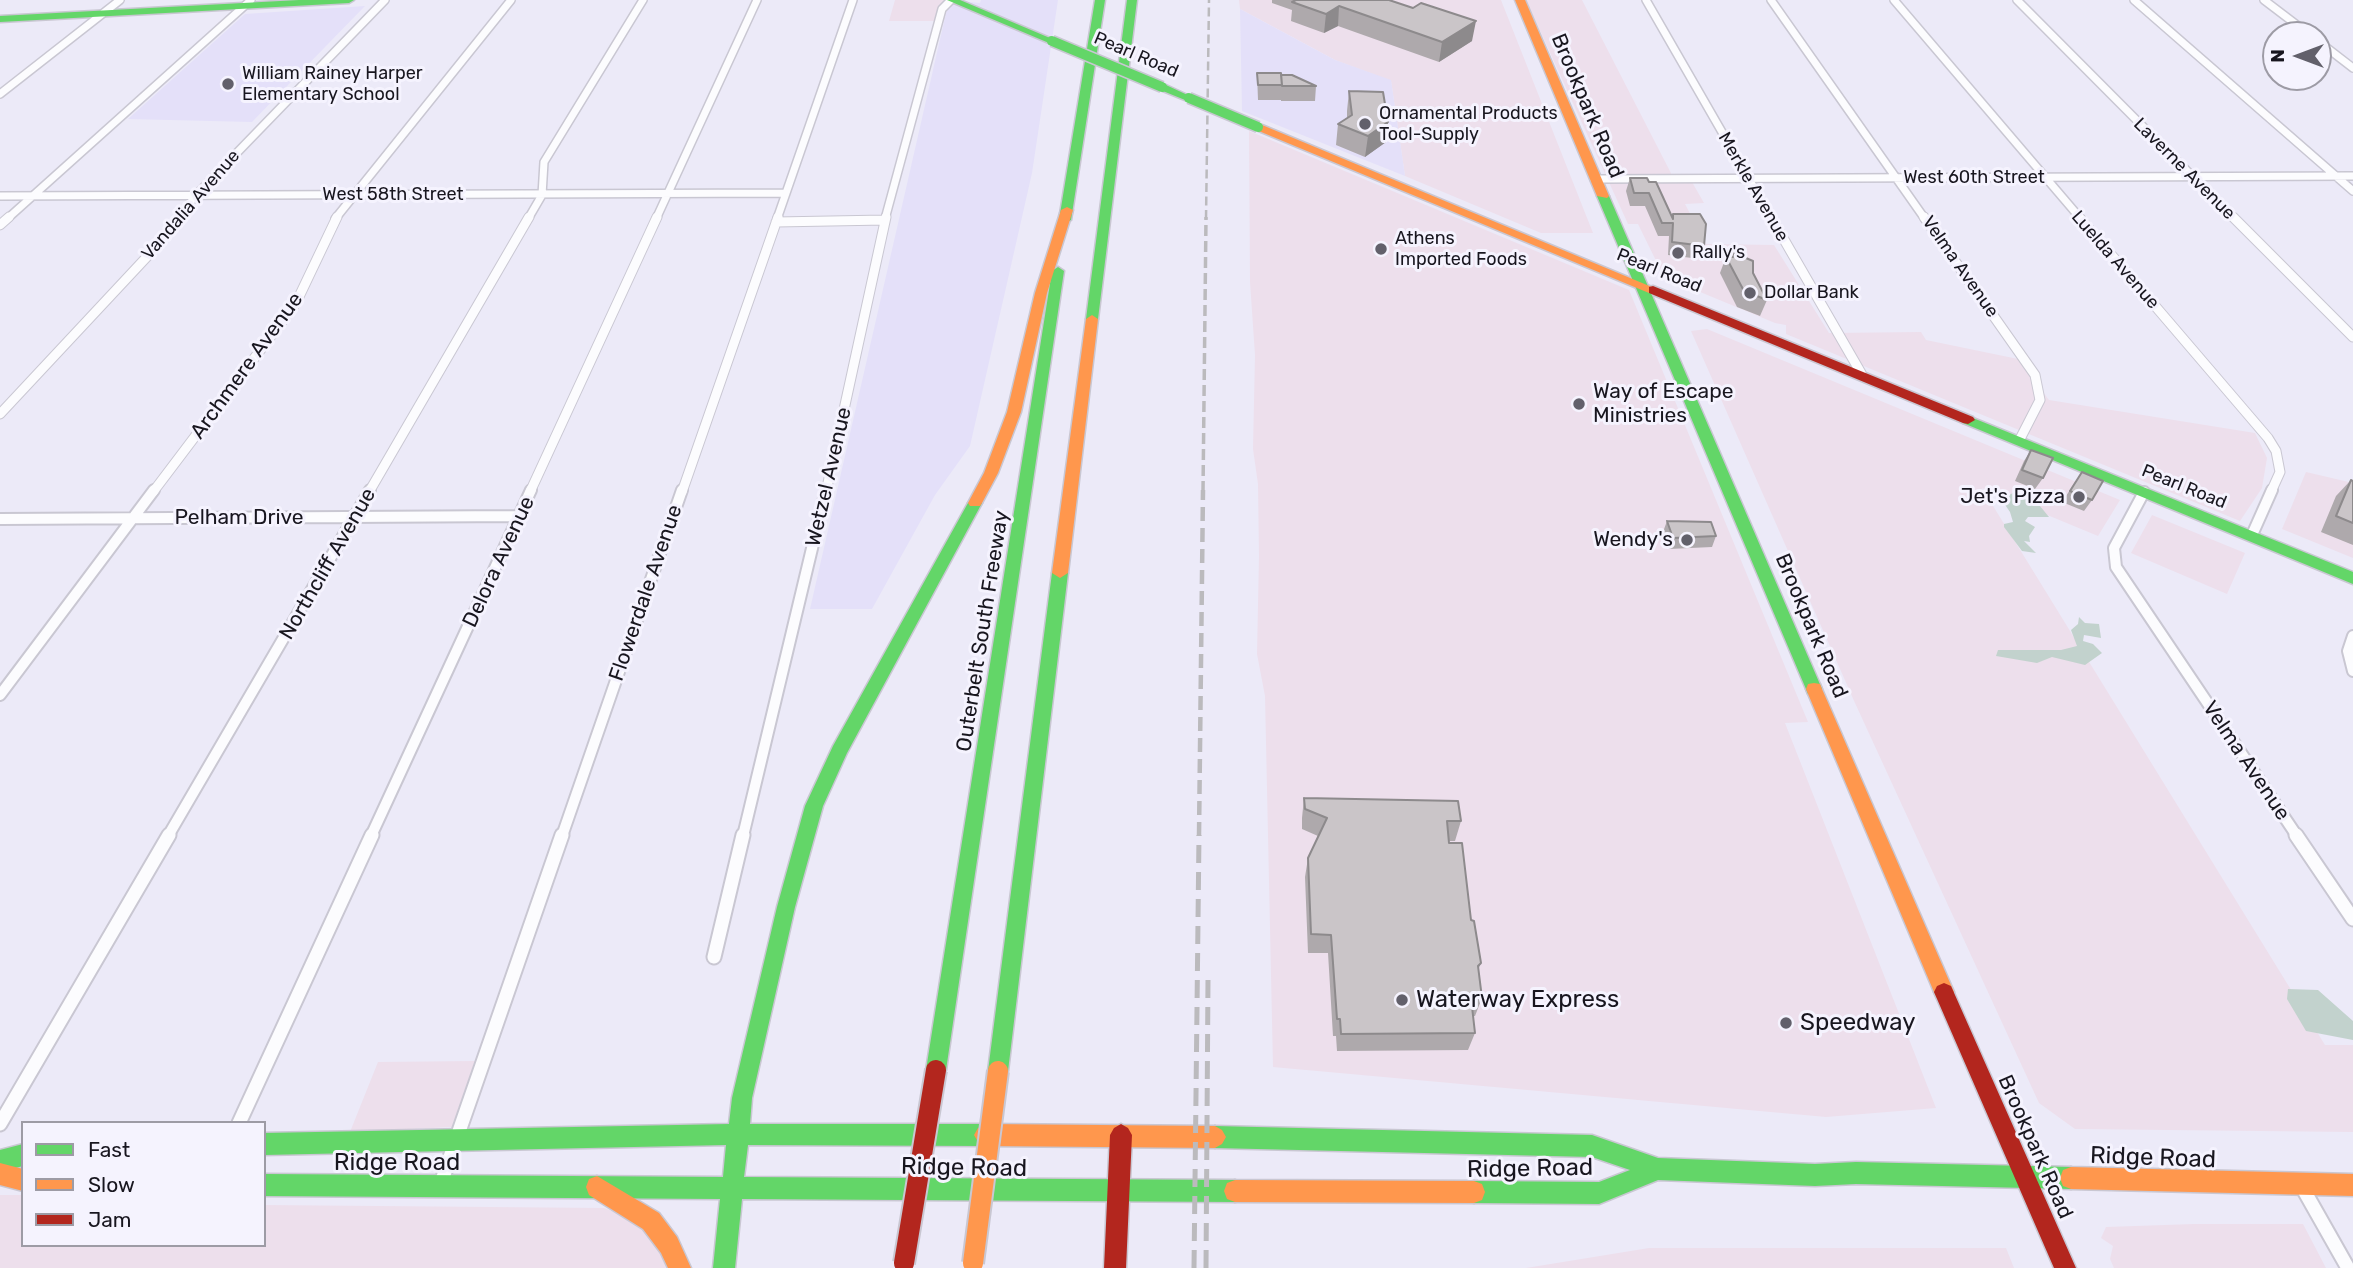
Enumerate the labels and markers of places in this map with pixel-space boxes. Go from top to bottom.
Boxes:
place label: William Rainey Harper Elementary School [242,63,423,106]
marker: William Rainey Harper Elementary School [220,76,236,92]
place label: Ornamental Products Tool-Supply [1379,103,1558,146]
marker: Ornamental Products Tool-Supply [1357,116,1373,132]
place label: Athens Imported Foods [1395,228,1527,270]
marker: Athens Imported Foods [1373,241,1389,257]
place label: Rally's [1692,242,1745,264]
marker: Rally's [1670,245,1686,261]
place label: Dollar Bank [1764,282,1859,304]
marker: Dollar Bank [1742,285,1758,301]
place label: Way of Escape Ministries [1593,379,1733,429]
marker: Way of Escape Ministries [1571,396,1587,412]
place label: Jet's Pizza [1960,484,2065,510]
marker: Jet's Pizza [2071,489,2087,505]
place label: Wendy's [1593,527,1673,553]
marker: Wendy's [1679,532,1695,548]
place label: Waterway Express [1416,986,1619,1014]
marker: Waterway Express [1394,992,1410,1008]
place label: Speedway [1800,1009,1915,1037]
marker: Speedway [1778,1015,1794,1031]

